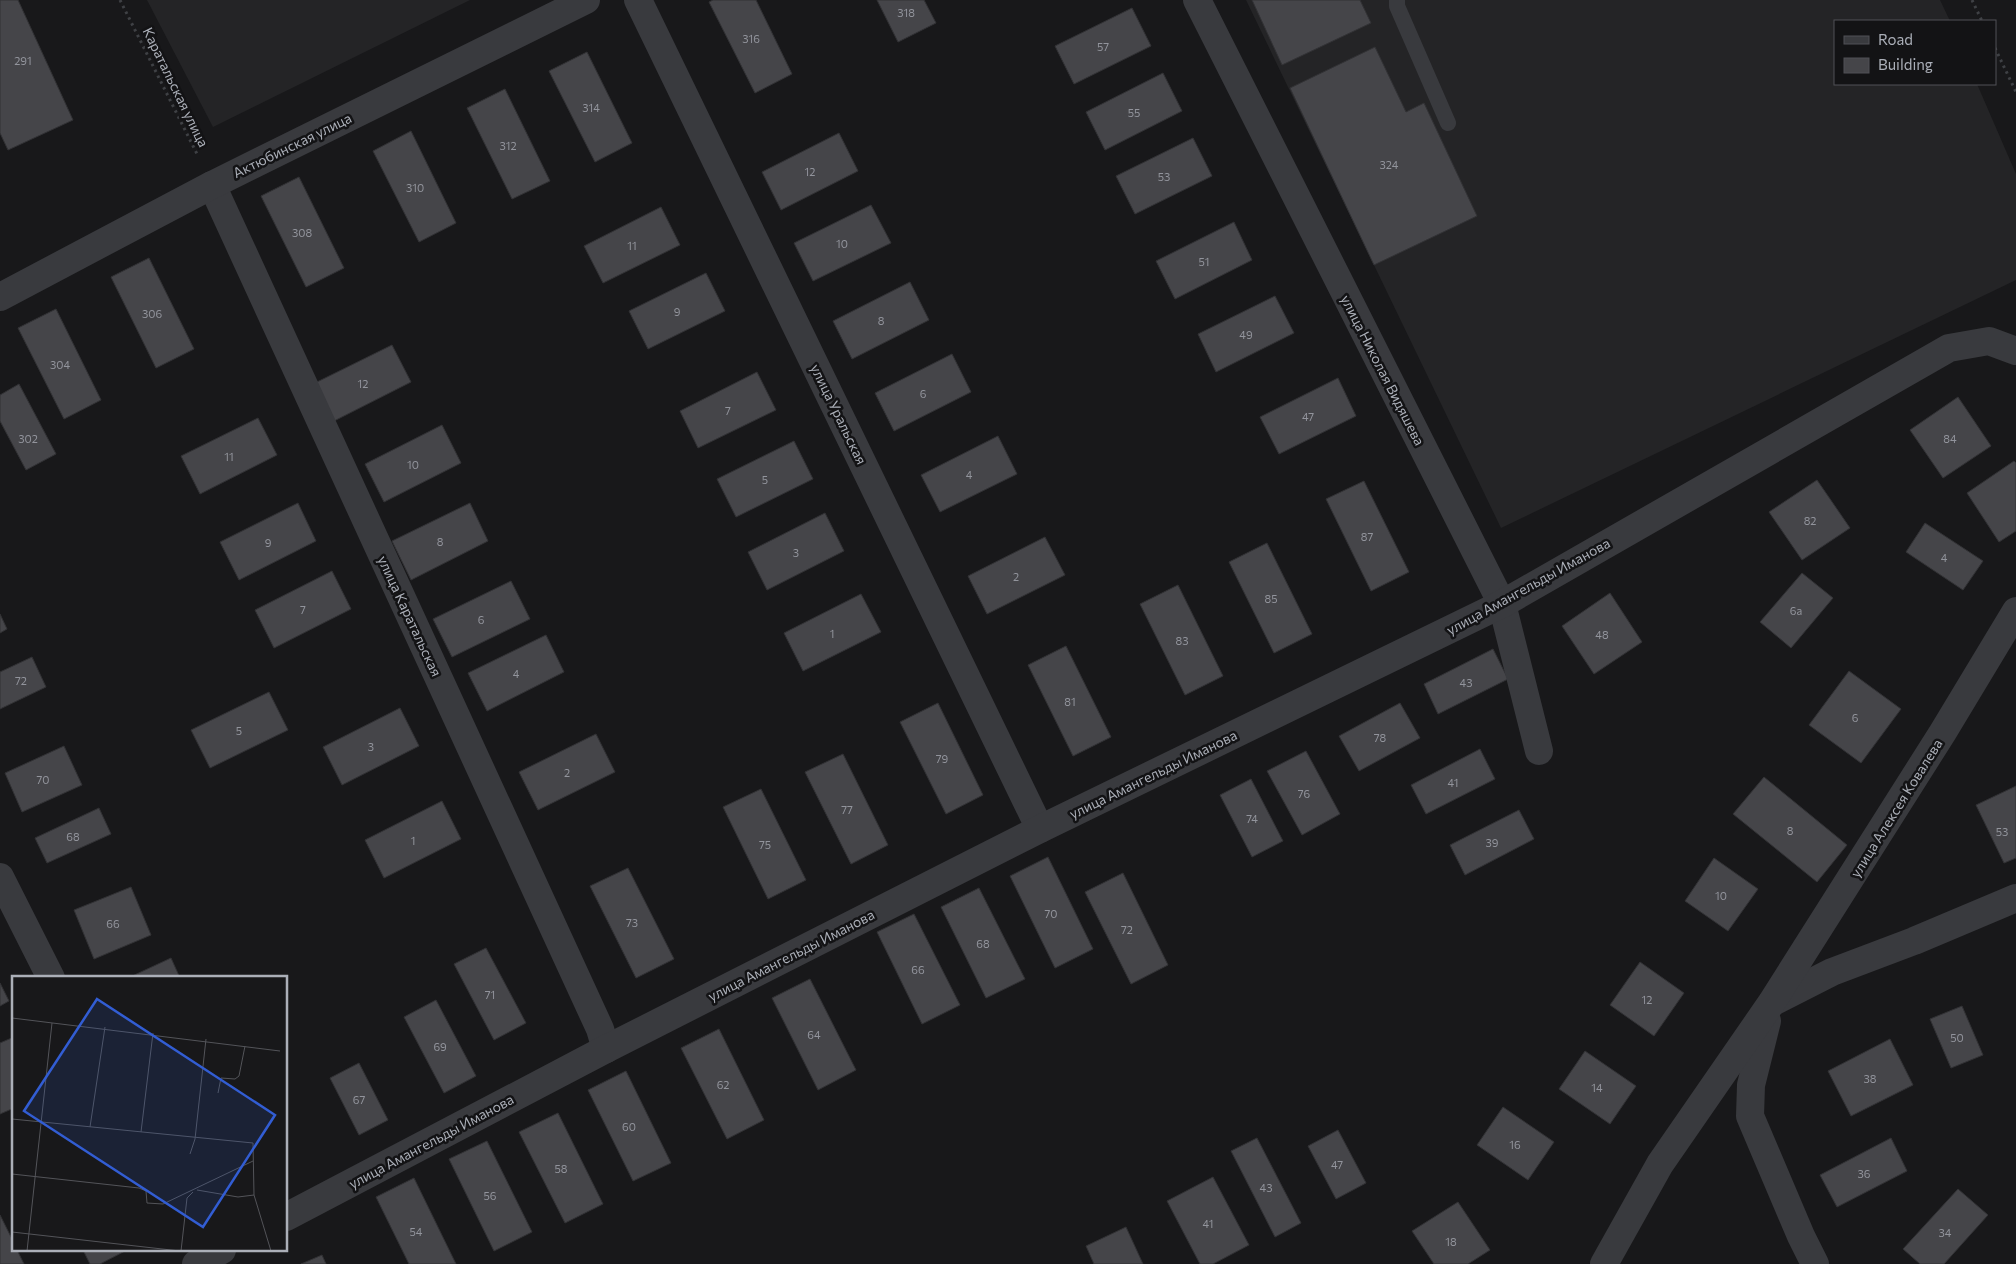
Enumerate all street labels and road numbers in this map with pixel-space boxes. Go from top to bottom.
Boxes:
street label: Каратальская улица [140,24,212,150]
street label: Актюбинская улица [230,109,354,181]
street label: улица Николая Видяшева [1338,292,1428,448]
street label: улица Уральская [807,361,871,467]
street label: улица Амангельды Иманова [1443,534,1613,638]
street label: улица Каратальская [375,553,445,679]
street label: улица Амангельды Иманова [1066,726,1240,822]
street label: улица Алексея Ковалева [1846,736,1946,880]
street label: улица Амангельды Иманова [705,906,877,1004]
street label: улица Амангельды Иманова [346,1090,516,1192]

